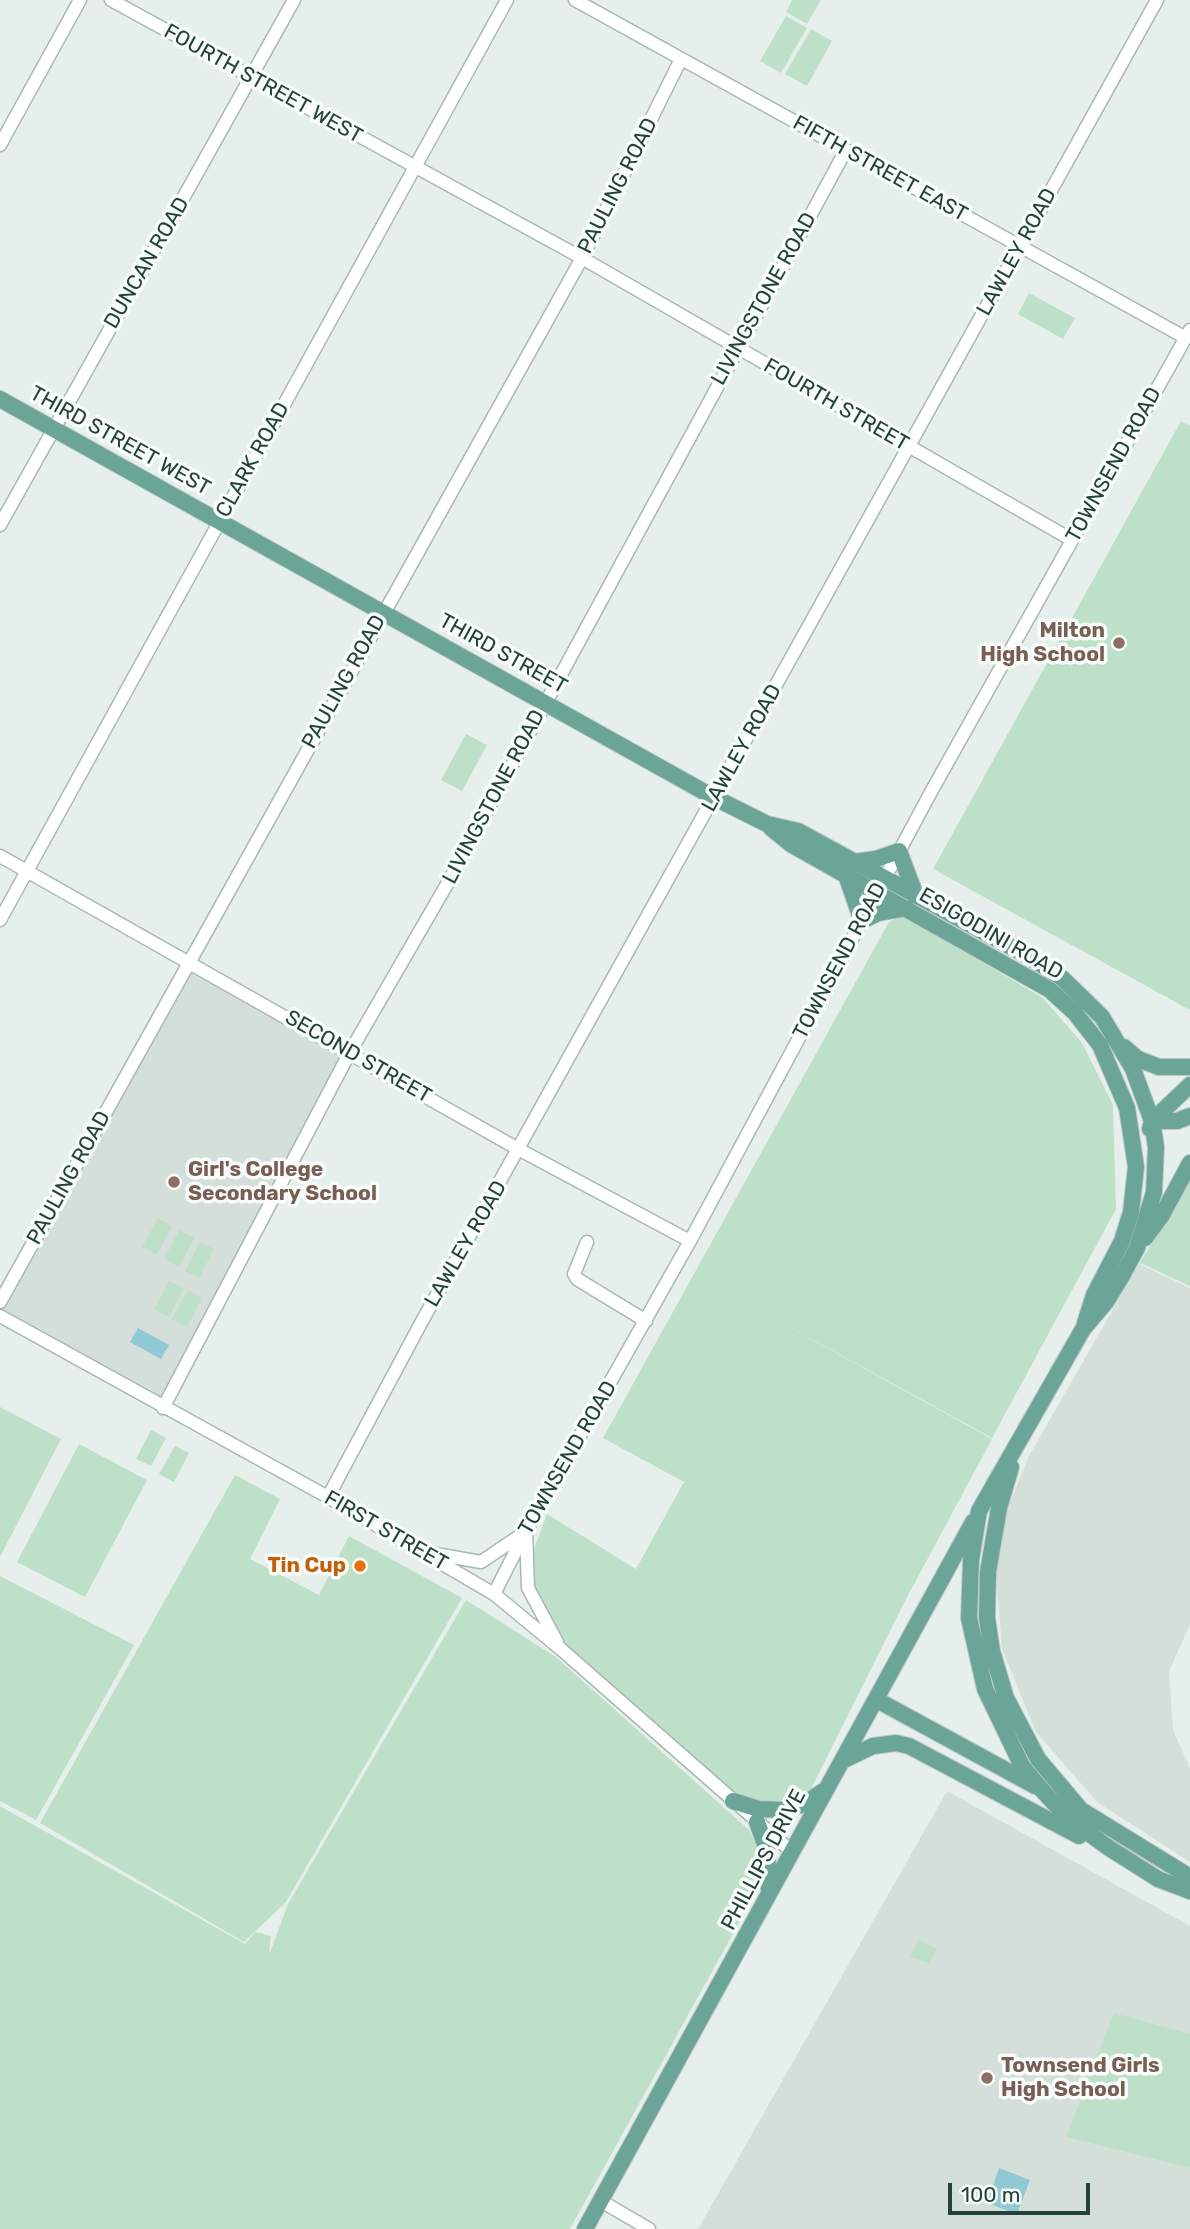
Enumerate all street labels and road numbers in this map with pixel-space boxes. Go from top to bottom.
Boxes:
street label: FOURTH STREET WEST [159,19,367,149]
street label: FIFTH STREET EAST [788,111,972,227]
street label: PAULING ROAD [573,114,663,258]
street label: LAWLEY ROAD [972,184,1062,320]
street label: DUNCAN ROAD [99,193,195,333]
street label: LIVINGSTONE ROAD [706,208,822,390]
street label: FOURTH STREET [759,353,913,457]
street label: THIRD STREET WEST [25,381,215,501]
street label: TOWNSEND ROAD [1061,383,1167,547]
street label: CLARK ROAD [211,398,295,522]
street label: THIRD STREET [434,608,572,700]
street label: PAULING ROAD [297,611,391,753]
street label: LAWLEY ROAD [697,680,787,816]
street label: LIVINGSTONE ROAD [437,706,551,888]
street label: TOWNSEND ROAD [788,878,892,1044]
street label: ESIGODINI ROAD [915,883,1067,985]
street label: SECOND STREET [280,1005,436,1109]
street label: PAULING ROAD [22,1107,116,1249]
street label: LAWLEY ROAD [420,1176,512,1312]
street label: TOWNSEND ROAD [514,1377,622,1539]
street label: FIRST STREET [320,1485,452,1577]
street label: PHILLIPS DRIVE [716,1785,812,1935]

